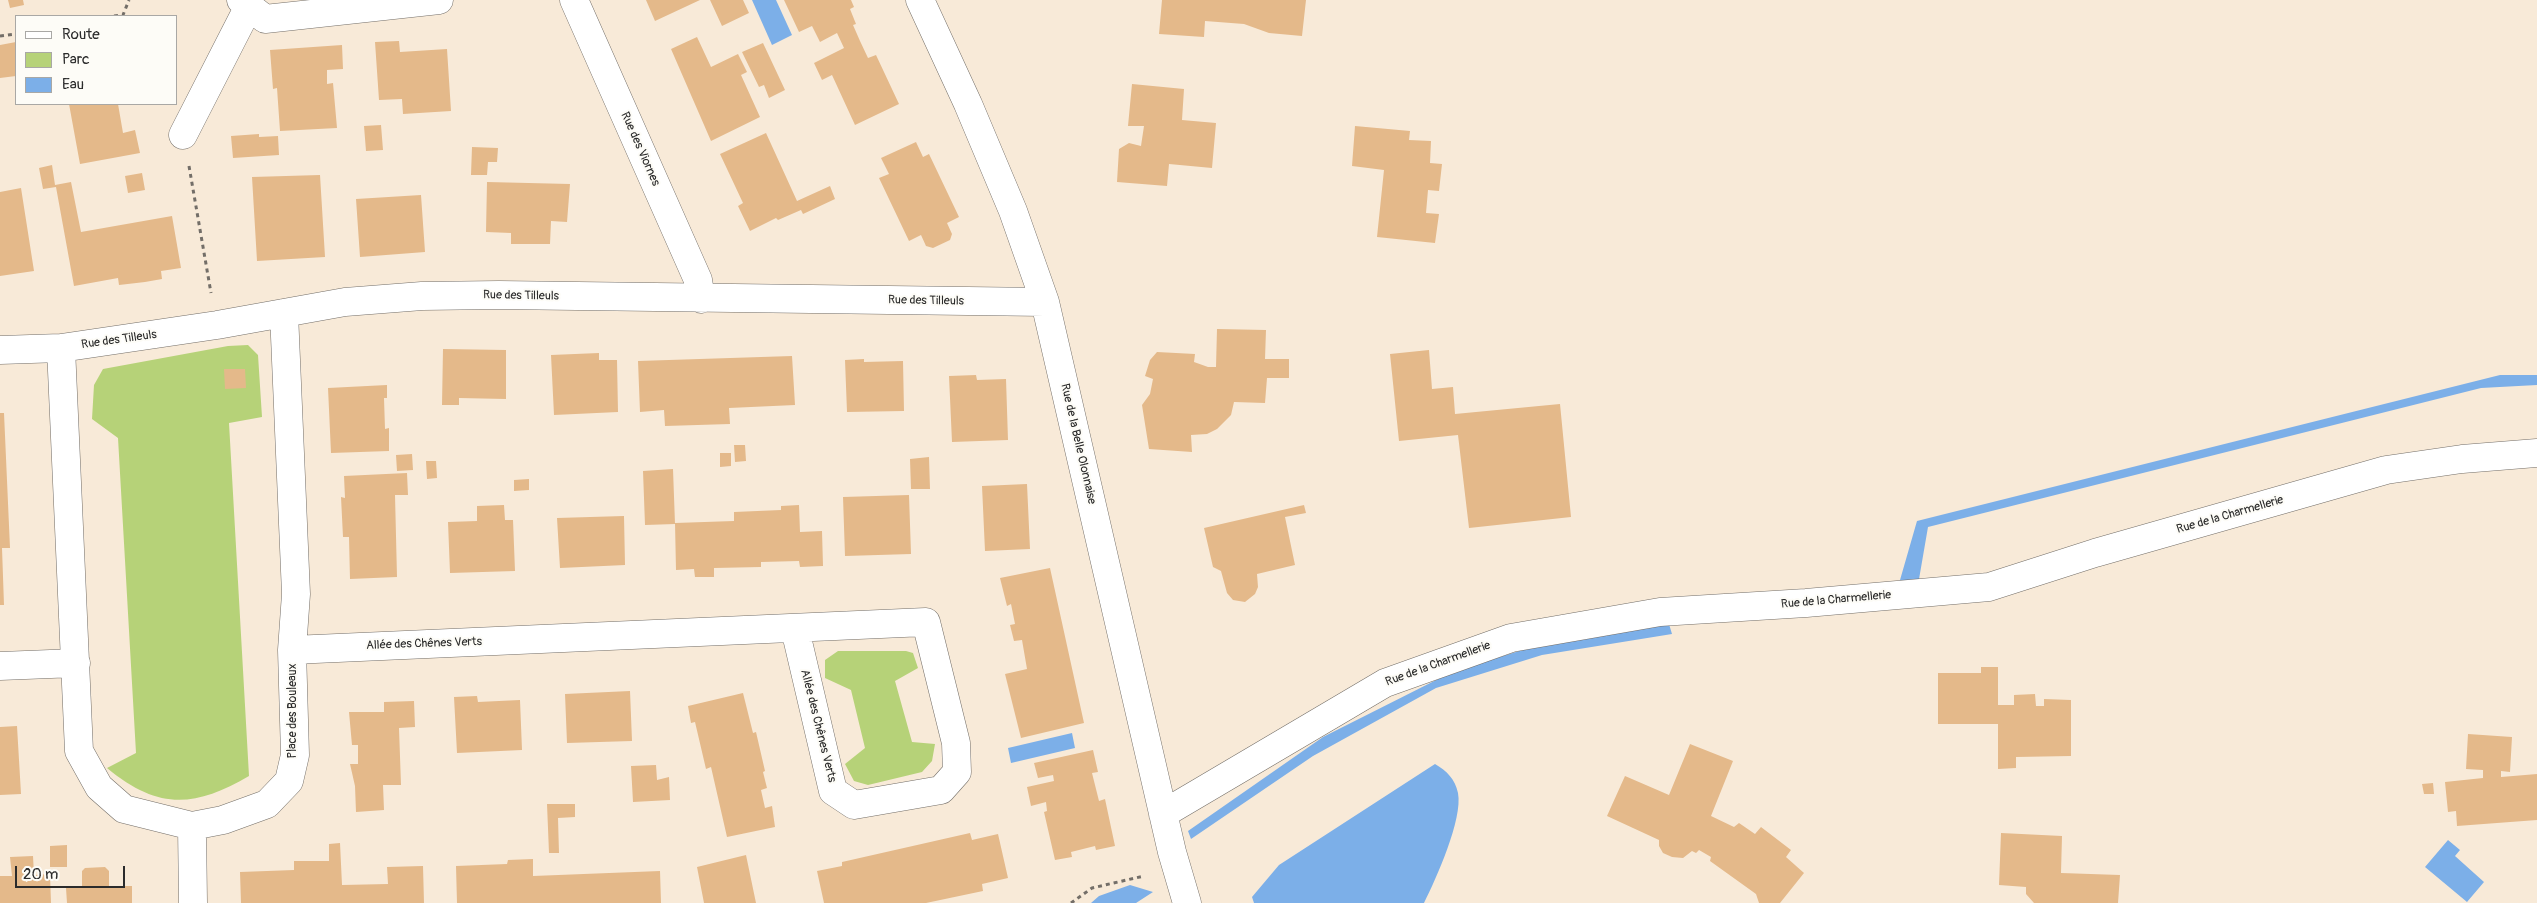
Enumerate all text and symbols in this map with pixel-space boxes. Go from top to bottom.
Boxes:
legend [15,15,178,105]
text: Route [62,25,100,44]
text: Parc [62,50,90,69]
text: Eau [62,75,84,94]
street label: Rue des Viornes [617,110,663,188]
street label: Rue des Tilleuls [483,288,559,304]
street label: Rue des Tilleuls [888,293,964,309]
street label: Rue des Tilleuls [80,328,158,352]
street label: Rue de la Belle Olonnaise [1057,382,1099,506]
street label: Rue de la Charmellerie [2175,493,2285,537]
street label: Rue de la Charmellerie [1780,588,1892,612]
street label: Allée des Chênes Verts [366,635,482,653]
street label: Rue de la Charmellerie [1384,638,1492,690]
street label: Place des Bouleaux [286,664,300,758]
street label: Allée des Chênes Verts [797,668,839,784]
scale bar [18,856,128,888]
text: 20 m [23,865,58,884]

